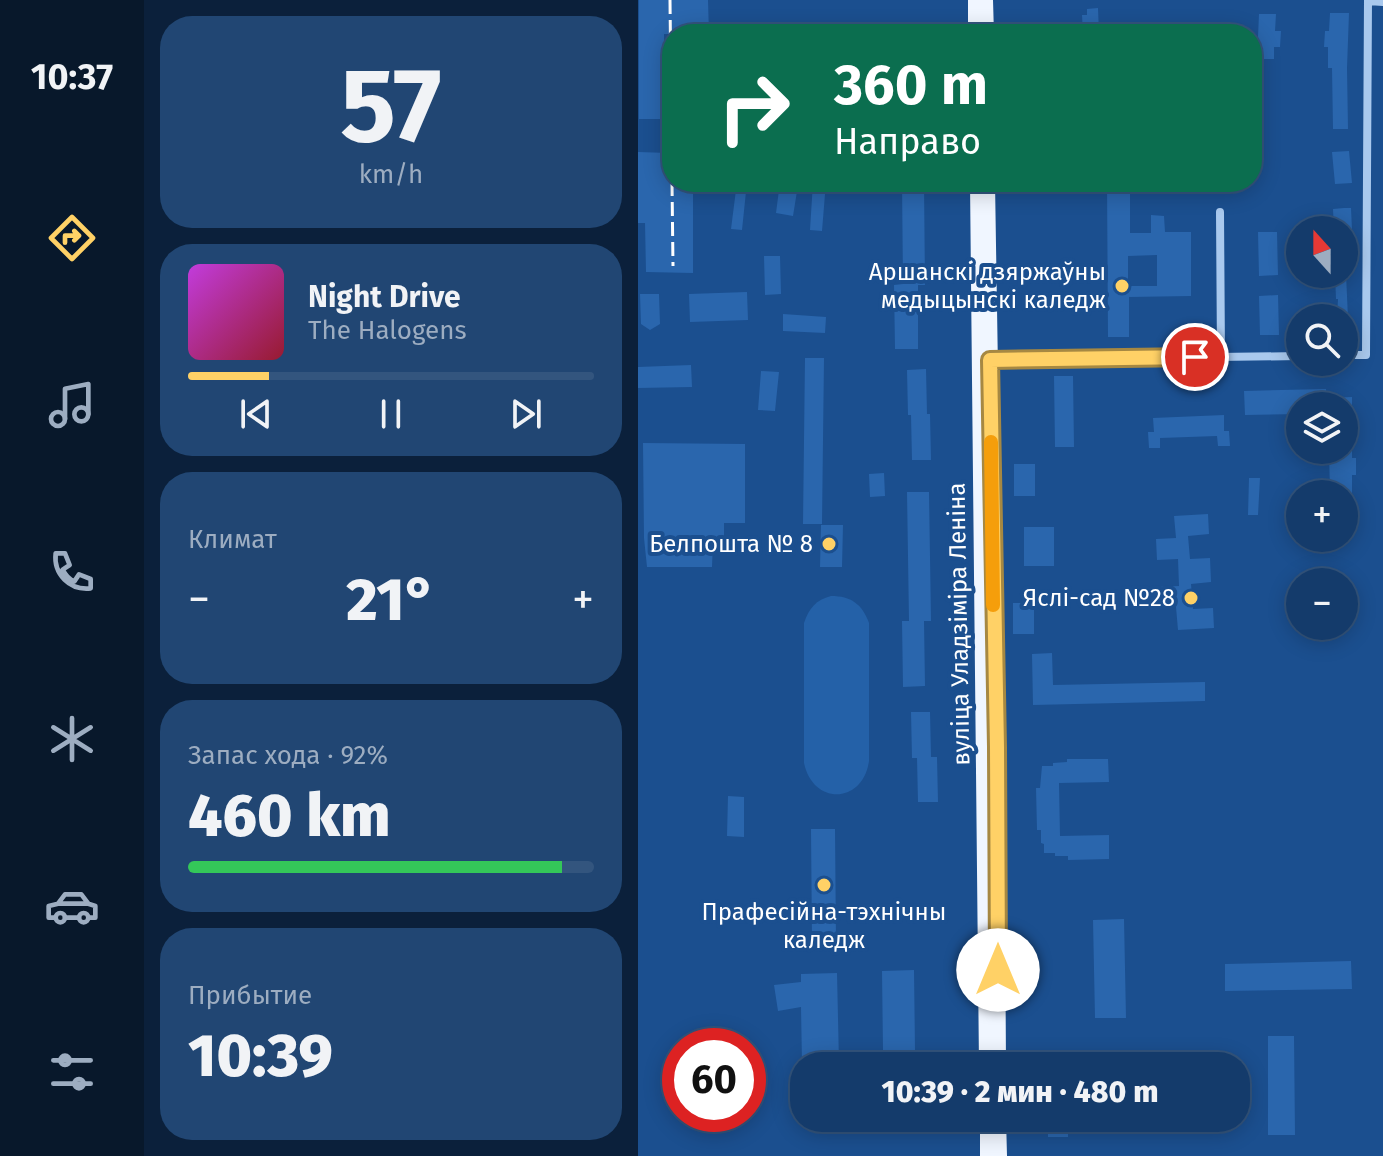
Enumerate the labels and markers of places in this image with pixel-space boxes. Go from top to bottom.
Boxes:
place label: Аршанскі дзяржаўны медыцынскі каледж [869,258,1106,314]
marker: Аршанскі дзяржаўны медыцынскі каледж [1113,277,1131,295]
pin [1161,323,1229,391]
place label: Белпошта № 8 [649,530,813,558]
marker: Белпошта № 8 [820,535,838,553]
place label: Яслі-сад №28 [1023,584,1175,612]
marker: Яслі-сад №28 [1182,589,1200,607]
marker: Прафесійна-тэхнічны каледж [815,876,833,894]
place label: Прафесійна-тэхнічны каледж [702,898,946,954]

